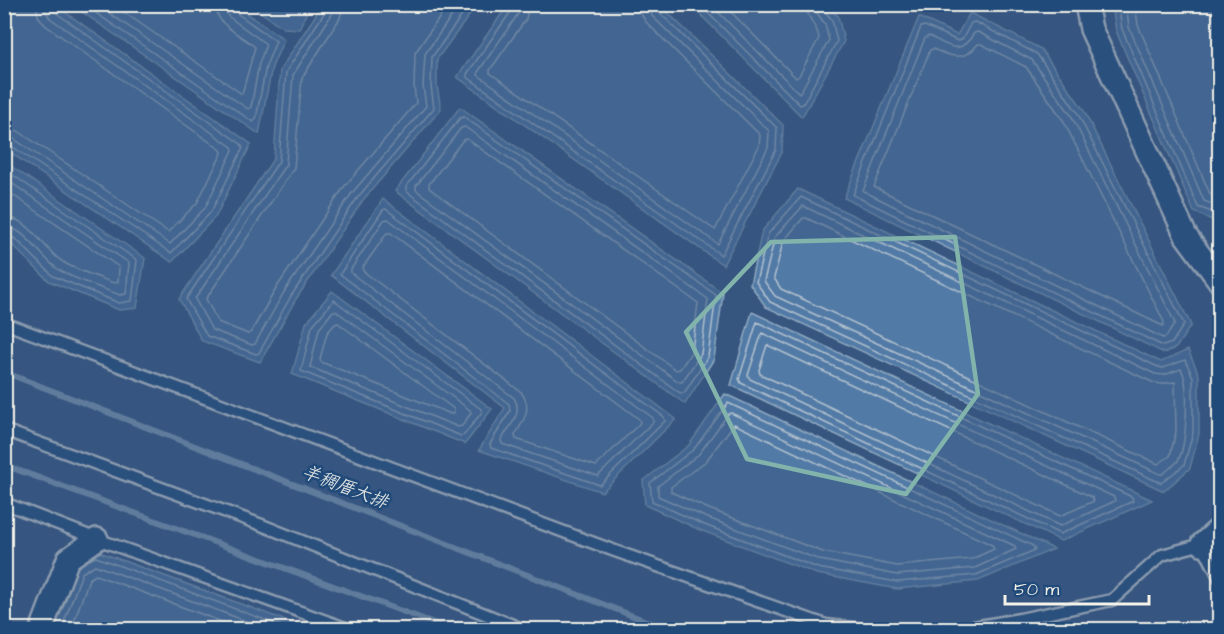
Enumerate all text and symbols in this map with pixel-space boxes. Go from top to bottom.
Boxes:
water label: 羊稠厝大排 [299,459,393,516]
scale bar [1005,568,1149,606]
text: 50 m [1014,577,1059,602]

